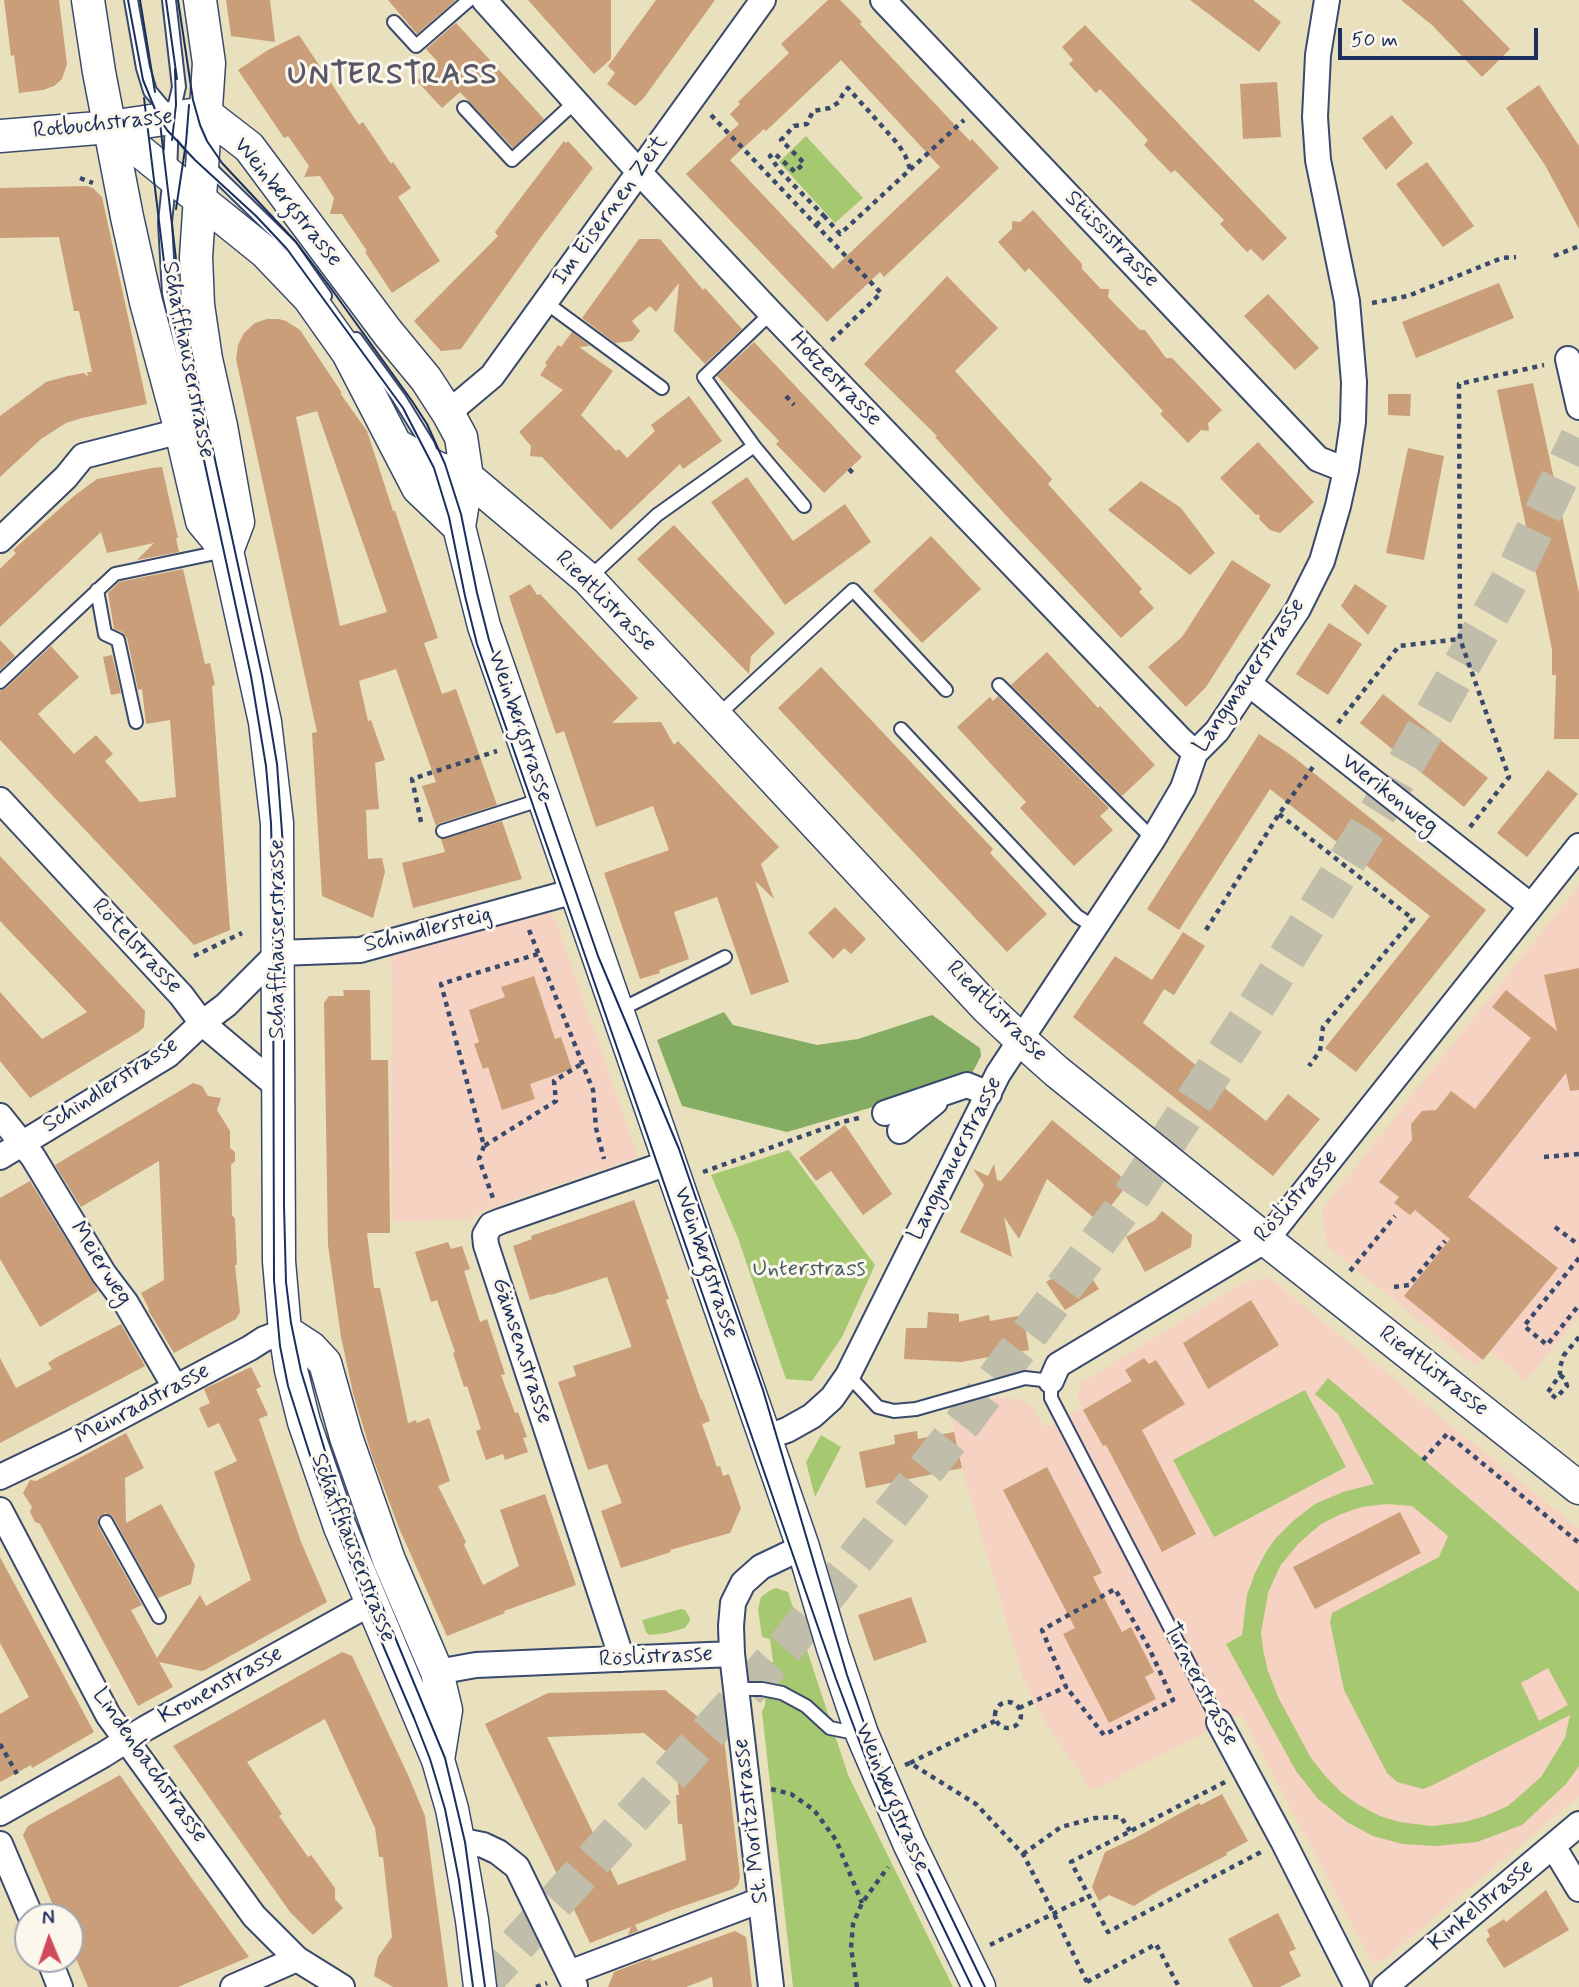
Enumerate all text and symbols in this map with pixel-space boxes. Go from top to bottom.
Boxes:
scale bar [1341,14,1540,58]
text: 50 m [1351,26,1398,54]
district label: UNTERSTRASS [278,59,508,95]
street label: Rotbuchstrasse [32,104,174,146]
street label: Im Eisernen Zeit [547,130,675,292]
street label: Weinbergstrasse [227,133,347,273]
street label: Stüssistrasse [1058,186,1164,294]
street label: Schaffhauserstrasse [154,259,220,461]
street label: Hotzestrasse [783,327,887,433]
street label: Riedtlistrasse [549,546,661,658]
street label: Langmauerstrasse [1188,593,1312,759]
street label: Weinbergstrasse [480,648,558,806]
street label: Werikonweg [1335,749,1443,841]
street label: Schaffhauserstrasse [264,839,292,1039]
street label: Rötelstrasse [85,894,187,1000]
street label: Schindlersteig [361,902,495,960]
street label: Riedtlistrasse [940,956,1052,1068]
street label: Schindlerstrasse [38,1032,184,1140]
street label: Langmauerstrasse [903,1072,1009,1246]
street label: Röslistrasse [1249,1145,1345,1249]
street label: Weinbergstrasse [666,1184,744,1342]
street label: Meierweg [63,1217,137,1311]
park label: Unterstrass [752,1256,866,1284]
street label: Gämsenstrasse [484,1274,558,1428]
street label: Riedtlistrasse [1373,1320,1493,1424]
street label: Meinradstrasse [71,1358,215,1452]
street label: Schaffhauserstrasse [303,1450,401,1646]
street label: Turnerstrasse [1156,1619,1244,1751]
street label: Kronenstrasse [154,1641,288,1731]
street label: Röslistrasse [598,1641,714,1675]
street label: Lindenbachstrasse [85,1683,213,1849]
street label: Weinbergstrasse [847,1720,935,1876]
street label: St. Moritzstrasse [728,1737,776,1905]
street label: Kinkelstrasse [1424,1854,1540,1958]
north arrow [14,1903,84,1973]
text: N [42,1906,55,1931]

